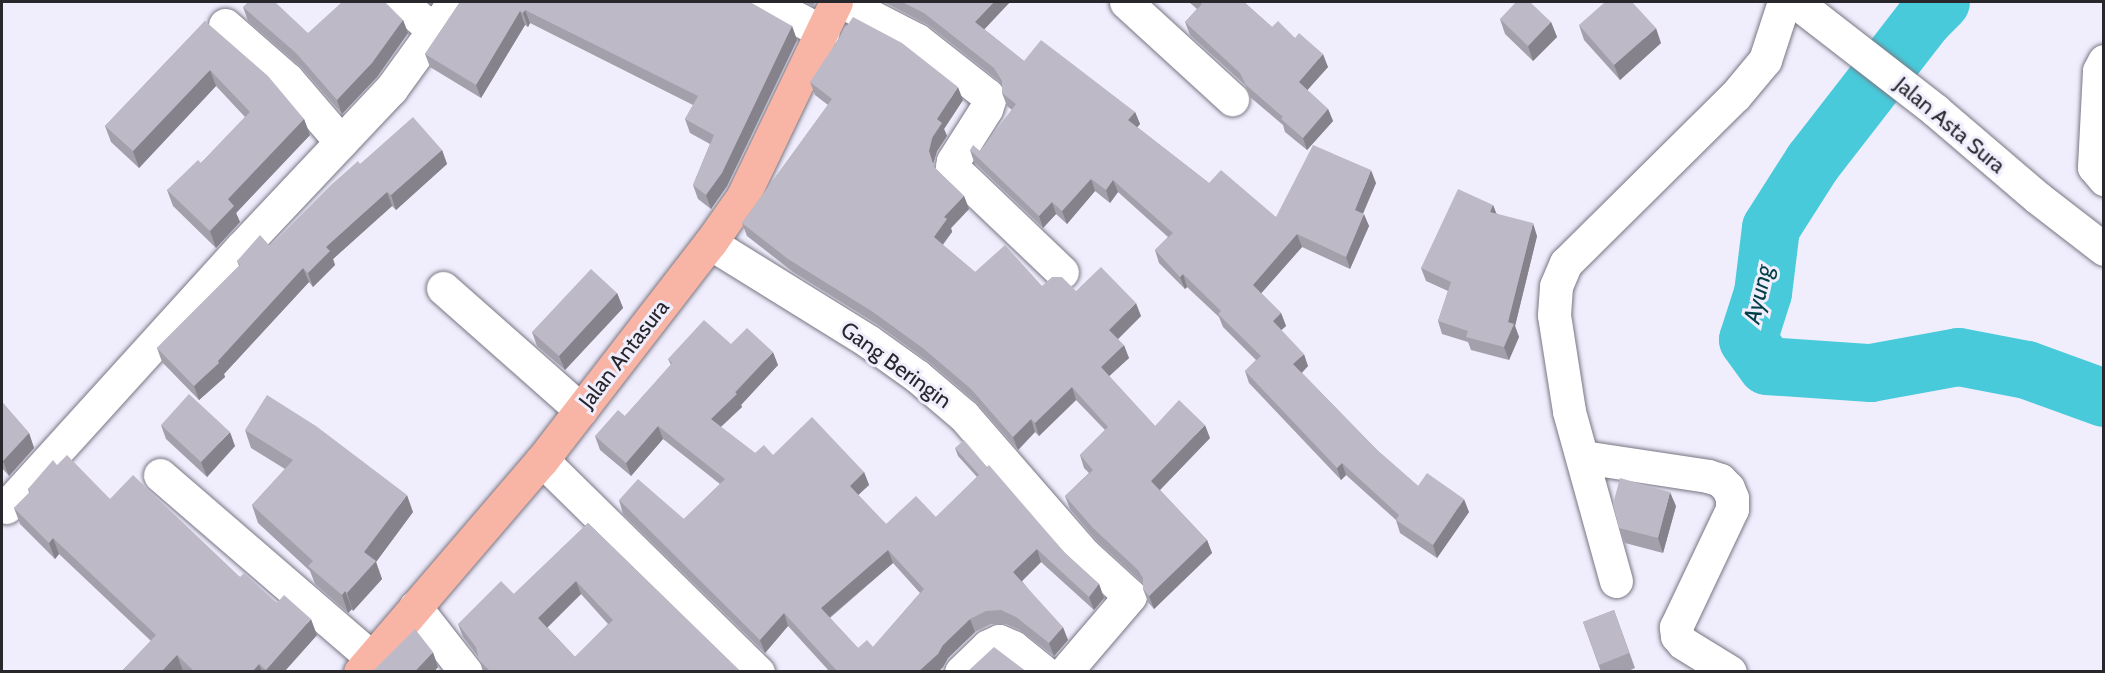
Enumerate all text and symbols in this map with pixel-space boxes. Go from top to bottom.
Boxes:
street label: Jalan Asta Sura [1889,71,2011,179]
water label: Ayung [1737,262,1779,326]
street label: Jalan Antasura [573,294,675,414]
street label: Gang Beringin [836,316,956,414]

